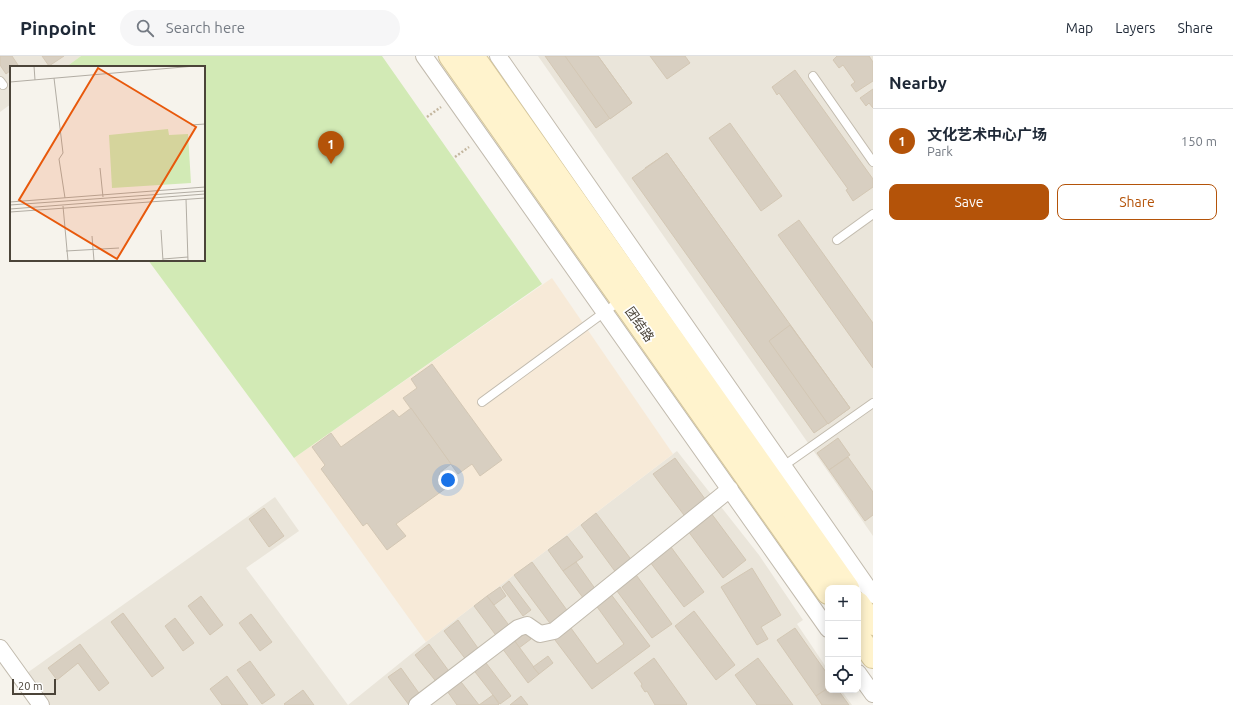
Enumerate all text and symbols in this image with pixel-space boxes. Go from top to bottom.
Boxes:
search box [120,10,400,46]
text: Pinpoint [20,17,96,39]
icon: search [134,17,156,39]
text: Search here [166,19,245,36]
text: Map [1066,20,1093,36]
text: Layers [1115,20,1155,36]
text: Share [1177,20,1213,36]
inset map [10,66,205,261]
text: Nearby [889,73,947,92]
text: 文化艺术中心广场 [927,126,1047,143]
pin: 1 [318,131,344,164]
text: 1 [898,134,906,148]
text: 150 m [1181,134,1217,148]
text: Park [927,144,953,158]
button: Save [889,184,1049,220]
button: Share [1057,184,1217,220]
street label: 团结路 [623,304,657,344]
your location [438,470,458,490]
map controls [825,585,861,693]
button: + [825,585,861,621]
button: − [825,621,861,657]
button: locate [825,657,861,693]
scale bar [12,677,56,696]
text: 20 m [18,680,42,692]

